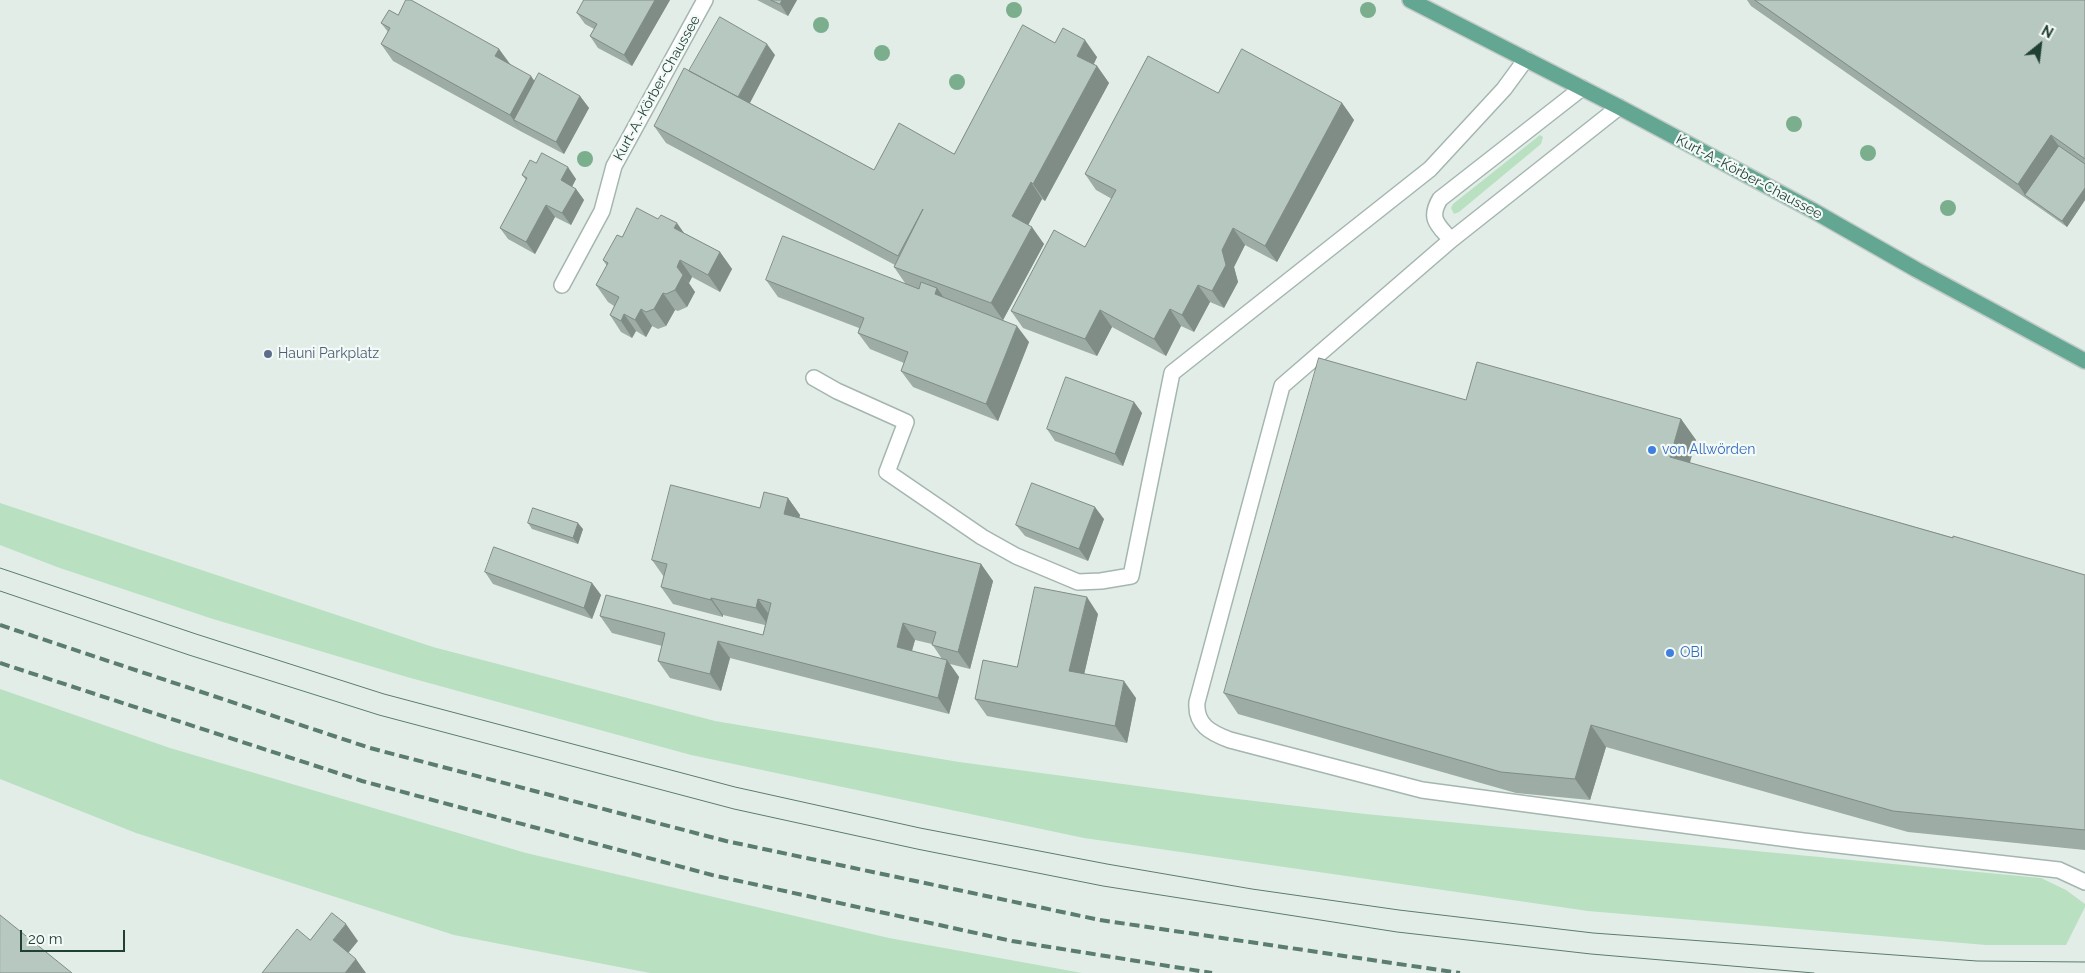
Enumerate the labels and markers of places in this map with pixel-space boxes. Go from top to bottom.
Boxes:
place label: Hauni Parkplatz [278,346,379,362]
marker: Hauni Parkplatz [262,348,274,360]
place label: von Allwörden [1662,442,1755,458]
marker: von Allwörden [1646,444,1658,456]
place label: OBI [1680,645,1703,661]
marker: OBI [1664,647,1676,659]

